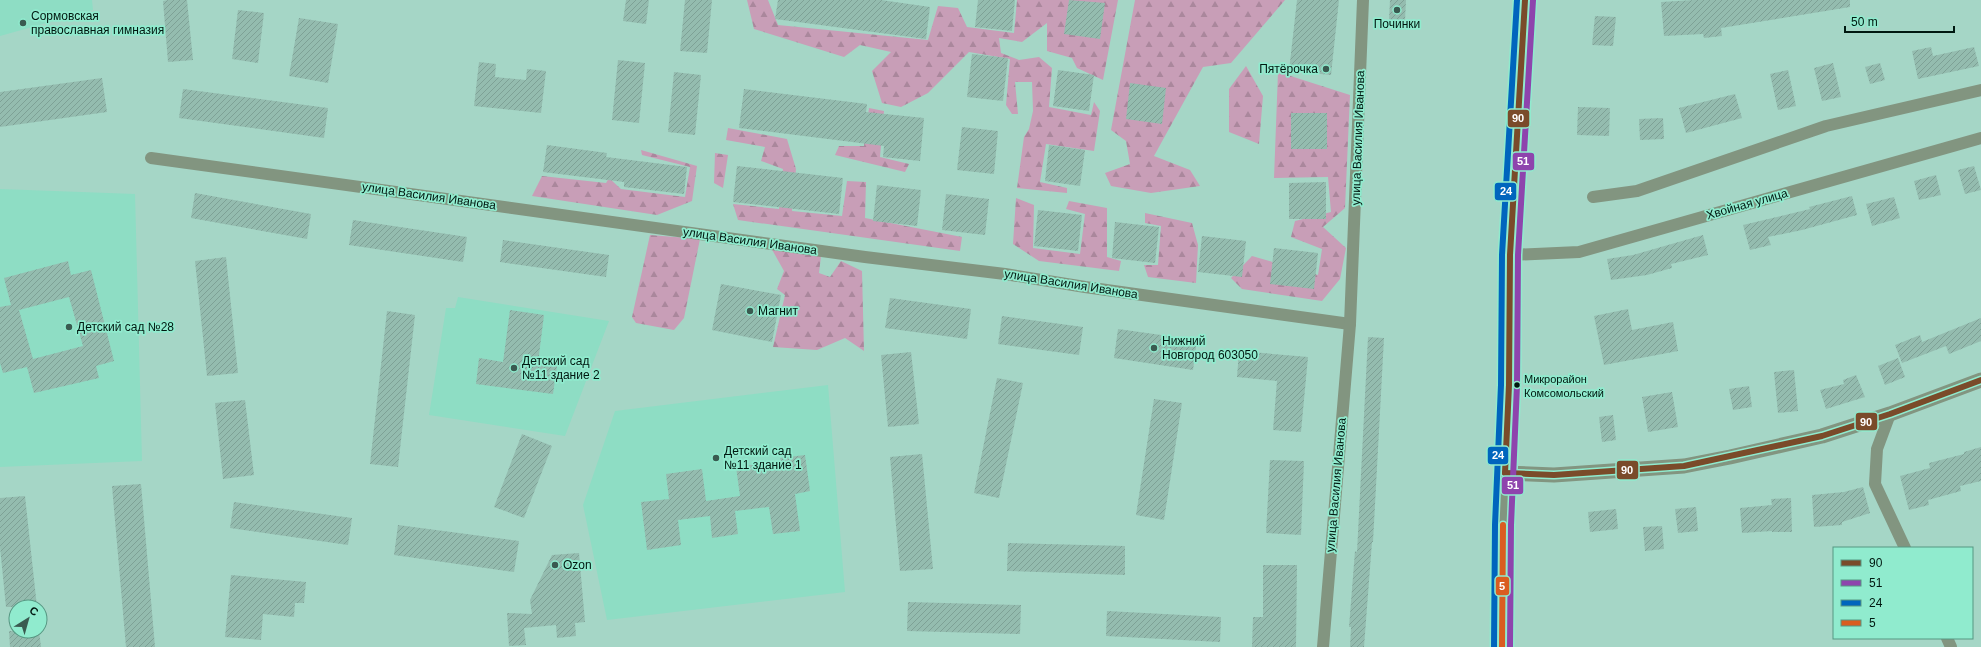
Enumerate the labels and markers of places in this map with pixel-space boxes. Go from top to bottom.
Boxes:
marker: Починки [1392,5,1402,15]
place label: Сормовская православная гимназия [31,9,164,37]
place label: Починки [1374,17,1420,31]
marker: Сормовская православная гимназия [18,18,28,28]
place label: Пятёрочка [1259,62,1318,76]
marker: Пятёрочка [1321,64,1331,74]
place label: Магнит [758,304,799,318]
marker: Магнит [745,306,755,316]
place label: Детский сад №28 [77,320,174,334]
marker: Детский сад №28 [64,322,74,332]
place label: Нижний Новгород 603050 [1162,334,1258,362]
marker: Нижний Новгород 603050 [1149,343,1159,353]
place label: Детский сад №11 здание 2 [522,354,600,382]
marker: Детский сад №11 здание 2 [509,363,519,373]
place label: Микрорайон Комсомольский [1524,373,1604,399]
marker: Микрорайон Комсомольский [1512,380,1522,390]
place label: Детский сад №11 здание 1 [724,444,802,472]
marker: Детский сад №11 здание 1 [711,453,721,463]
place label: Ozon [563,558,592,572]
marker: Ozon [550,560,560,570]

